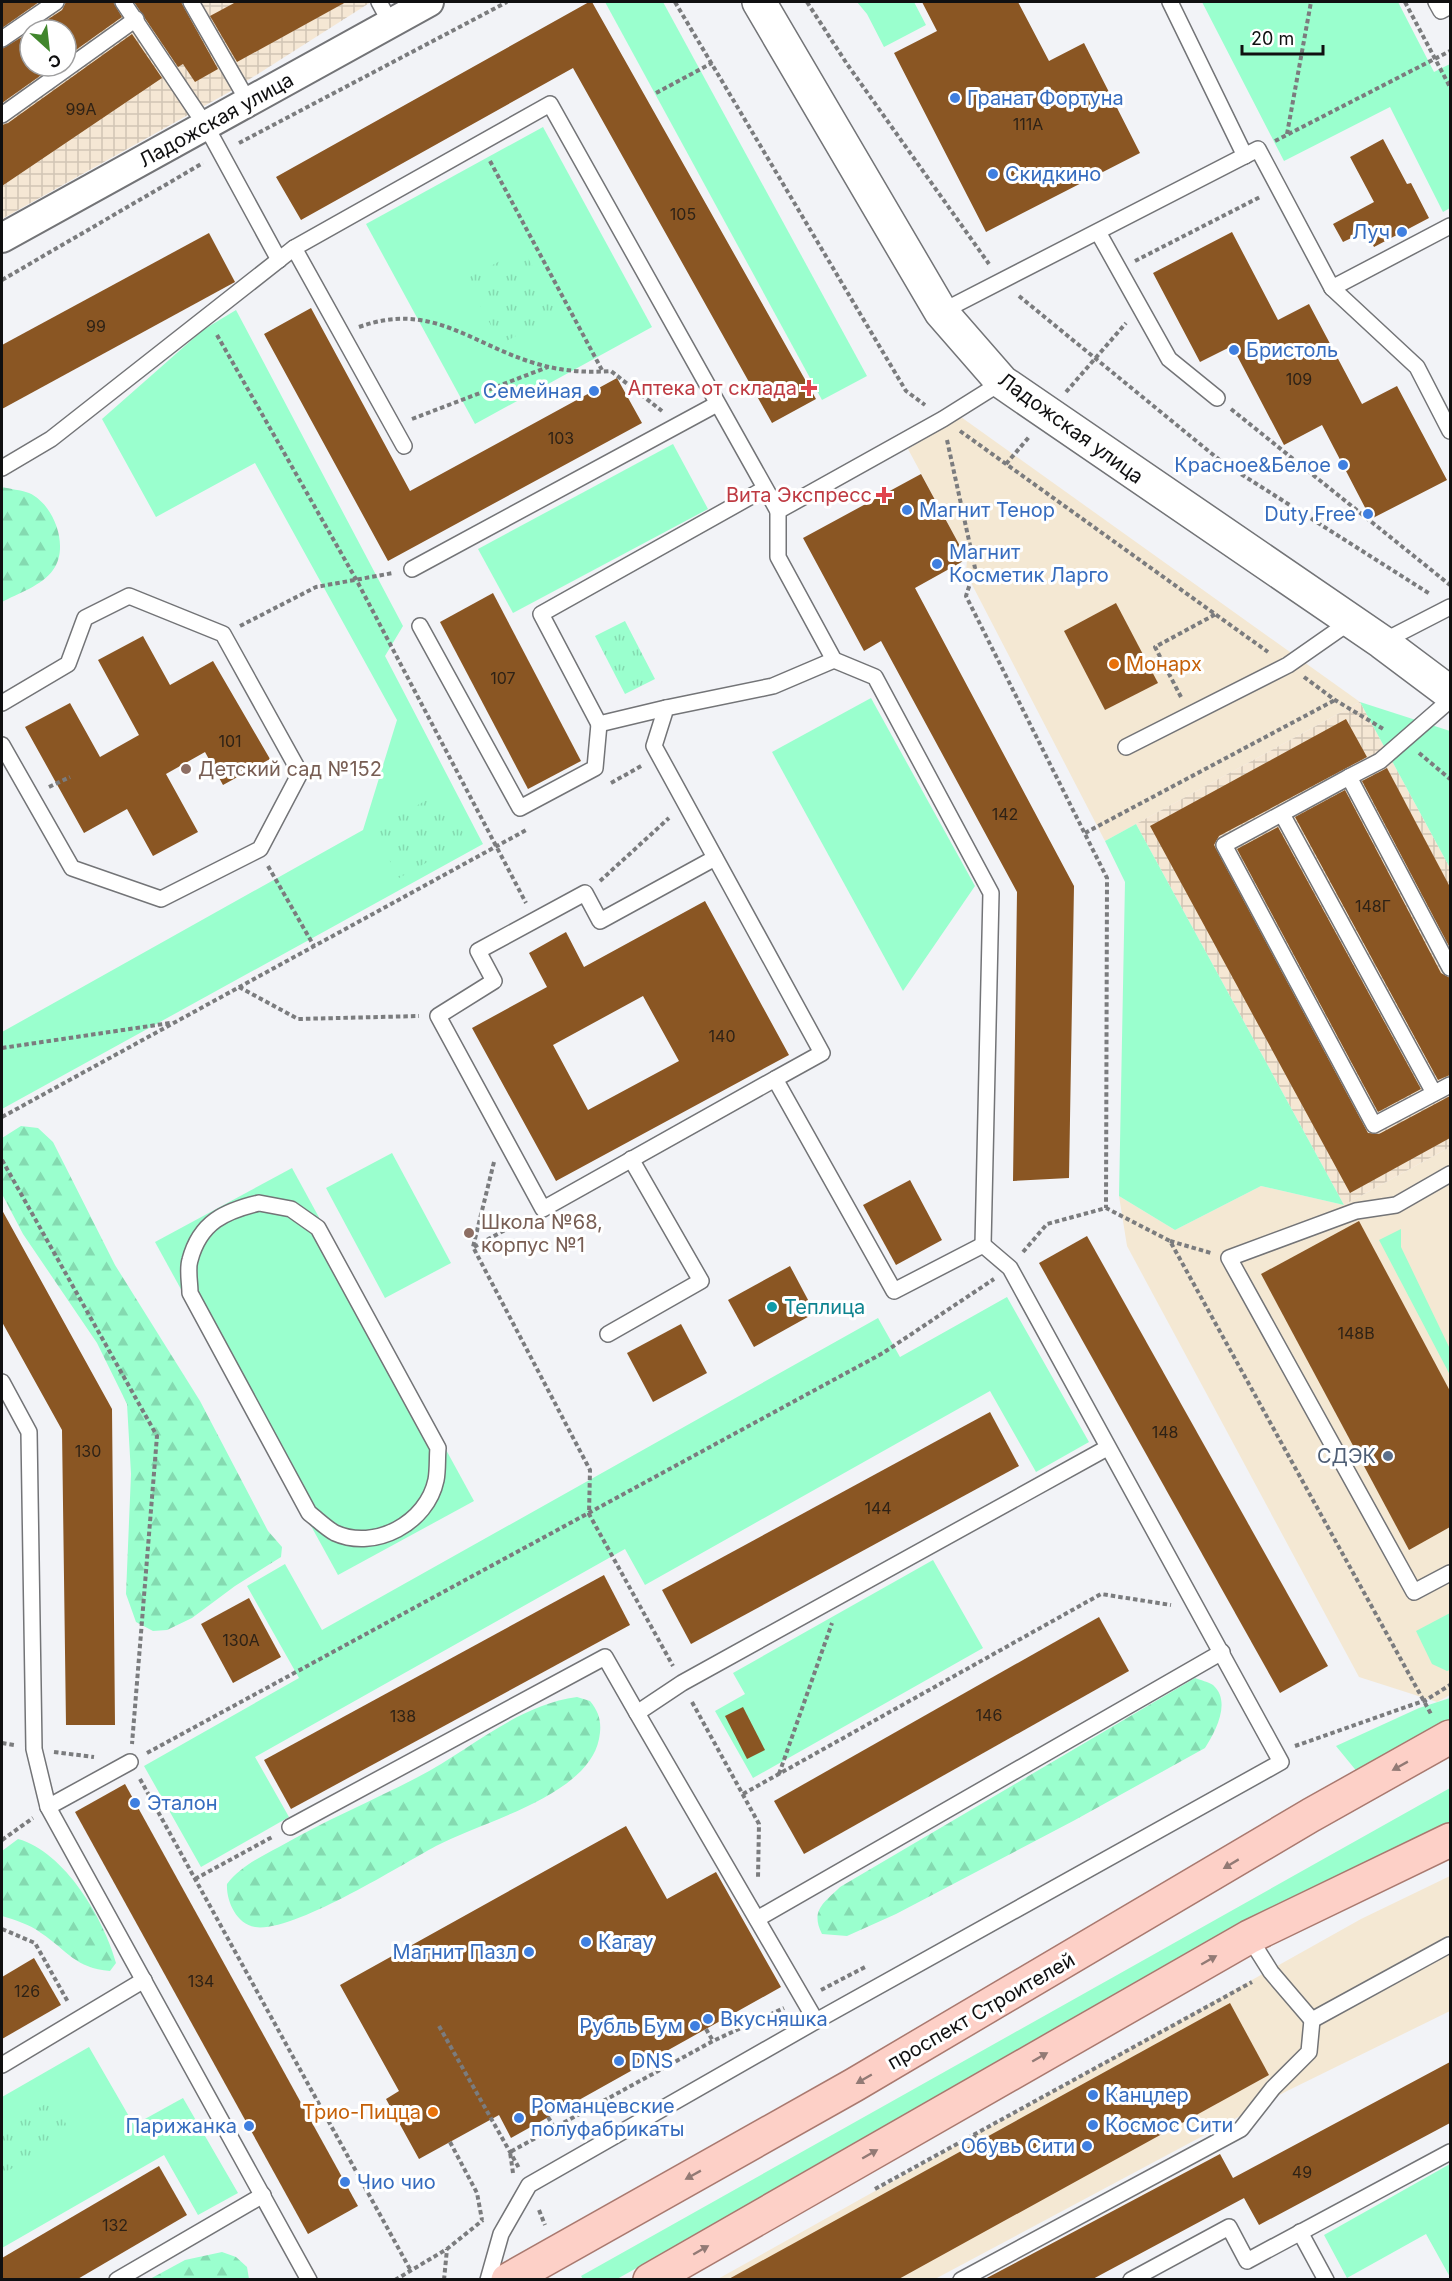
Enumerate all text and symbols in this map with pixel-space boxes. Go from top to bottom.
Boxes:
north arrow [18,18,78,78]
scale bar [1242,18,1323,56]
text: 20 m [1251,28,1294,49]
text: С [45,50,65,73]
street label: Ладожская улица [134,68,298,172]
place label: Гранат Фортуна [967,86,1124,110]
marker: Гранат Фортуна [948,91,962,105]
house number: 99А [66,99,96,119]
house number: 111А [1013,114,1043,134]
place label: Скидкино [1005,162,1101,186]
marker: Скидкино [986,167,1000,181]
house number: 105 [670,204,696,224]
place label: Луч [1352,220,1390,244]
marker: Луч [1395,225,1409,239]
house number: 99 [86,316,106,336]
place label: Бристоль [1246,338,1338,362]
marker: Бристоль [1227,343,1241,357]
street label: Ладожская улица [994,367,1148,489]
house number: 109 [1286,369,1312,389]
place label: Аптека от склада [627,376,797,400]
place label: Семейная [483,379,582,403]
marker: Аптека от склада [802,381,816,395]
marker: Семейная [587,384,601,398]
house number: 103 [548,428,574,448]
place label: Красное&Белое [1174,453,1331,477]
marker: Красное&Белое [1336,458,1350,472]
place label: Вита Экспресс [726,483,872,507]
marker: Вита Экспресс [877,488,891,502]
place label: Магнит Тенор [919,498,1055,522]
place label: Duty Free [1264,502,1356,526]
marker: Магнит Тенор [900,503,914,517]
marker: Duty Free [1361,507,1375,521]
place label: Магнит Косметик Ларго [949,540,1109,587]
marker: Магнит Косметик Ларго [930,557,944,571]
place label: Монарх [1126,652,1202,676]
marker: Монарх [1107,657,1121,671]
house number: 107 [490,668,516,688]
house number: 101 [218,731,242,751]
place label: Детский сад №152 [198,757,382,781]
marker: Детский сад №152 [179,762,193,776]
house number: 142 [992,804,1018,824]
house number: 148Г [1355,896,1391,916]
house number: 140 [709,1026,735,1046]
place label: Школа №68, корпус №1 [481,1210,603,1257]
marker: Школа №68, корпус №1 [462,1226,476,1240]
place label: Теплица [784,1295,865,1319]
marker: Теплица [765,1300,779,1314]
house number: 148В [1337,1323,1375,1343]
house number: 148 [1152,1422,1178,1442]
house number: 130 [75,1441,101,1461]
place label: СДЭК [1317,1444,1376,1468]
marker: СДЭК [1381,1449,1395,1463]
house number: 144 [864,1498,892,1518]
house number: 130А [222,1630,260,1650]
house number: 146 [976,1705,1002,1725]
house number: 138 [390,1706,416,1726]
one-way arrow [1391,1761,1408,1771]
place label: Эталон [147,1791,217,1815]
marker: Эталон [128,1796,142,1810]
one-way arrow [1223,1858,1239,1869]
place label: Кагау [598,1930,654,1954]
marker: Кагау [579,1935,593,1949]
place label: Магнит Пазл [393,1940,517,1964]
marker: Магнит Пазл [522,1945,536,1959]
street label: проспект Строителей [883,1947,1079,2075]
one-way arrow [1201,1955,1218,1965]
house number: 134 [188,1971,214,1991]
house number: 126 [14,1981,40,2001]
place label: Вкусняшка [720,2007,828,2031]
marker: Вкусняшка [701,2012,715,2026]
place label: Рубль Бум [579,2014,683,2038]
marker: Рубль Бум [688,2019,702,2033]
place label: DNS [631,2049,673,2073]
one-way arrow [1032,2052,1049,2062]
marker: DNS [612,2054,626,2068]
one-way arrow [855,2074,872,2084]
place label: Канцлер [1105,2083,1189,2107]
marker: Канцлер [1086,2088,1100,2102]
place label: Романцевские полуфабрикаты [531,2094,684,2141]
place label: Трио-Пицца [302,2100,421,2124]
marker: Трио-Пицца [426,2105,440,2119]
marker: Романцевские полуфабрикаты [512,2111,526,2125]
place label: Космос Сити [1105,2113,1233,2137]
place label: Парижанка [126,2114,237,2138]
marker: Космос Сити [1086,2118,1100,2132]
marker: Парижанка [242,2119,256,2133]
place label: Обувь Сити [961,2134,1075,2158]
marker: Обувь Сити [1080,2139,1094,2153]
one-way arrow [862,2149,879,2159]
house number: 49 [1292,2162,1312,2182]
place label: Чио чио [357,2170,436,2194]
one-way arrow [685,2170,702,2180]
marker: Чио чио [338,2175,352,2189]
house number: 132 [102,2215,128,2235]
one-way arrow [693,2245,709,2256]

